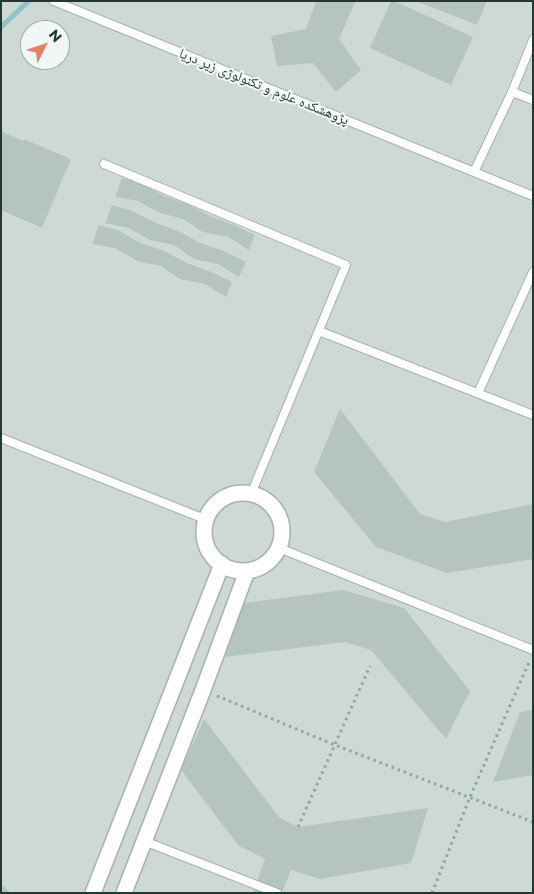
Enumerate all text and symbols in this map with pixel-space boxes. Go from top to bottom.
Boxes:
north arrow [20,20,70,70]
text: N [45,26,66,46]
street label: پژوهشکده علوم و تکنولوژی زیر دریا [177,45,351,129]

